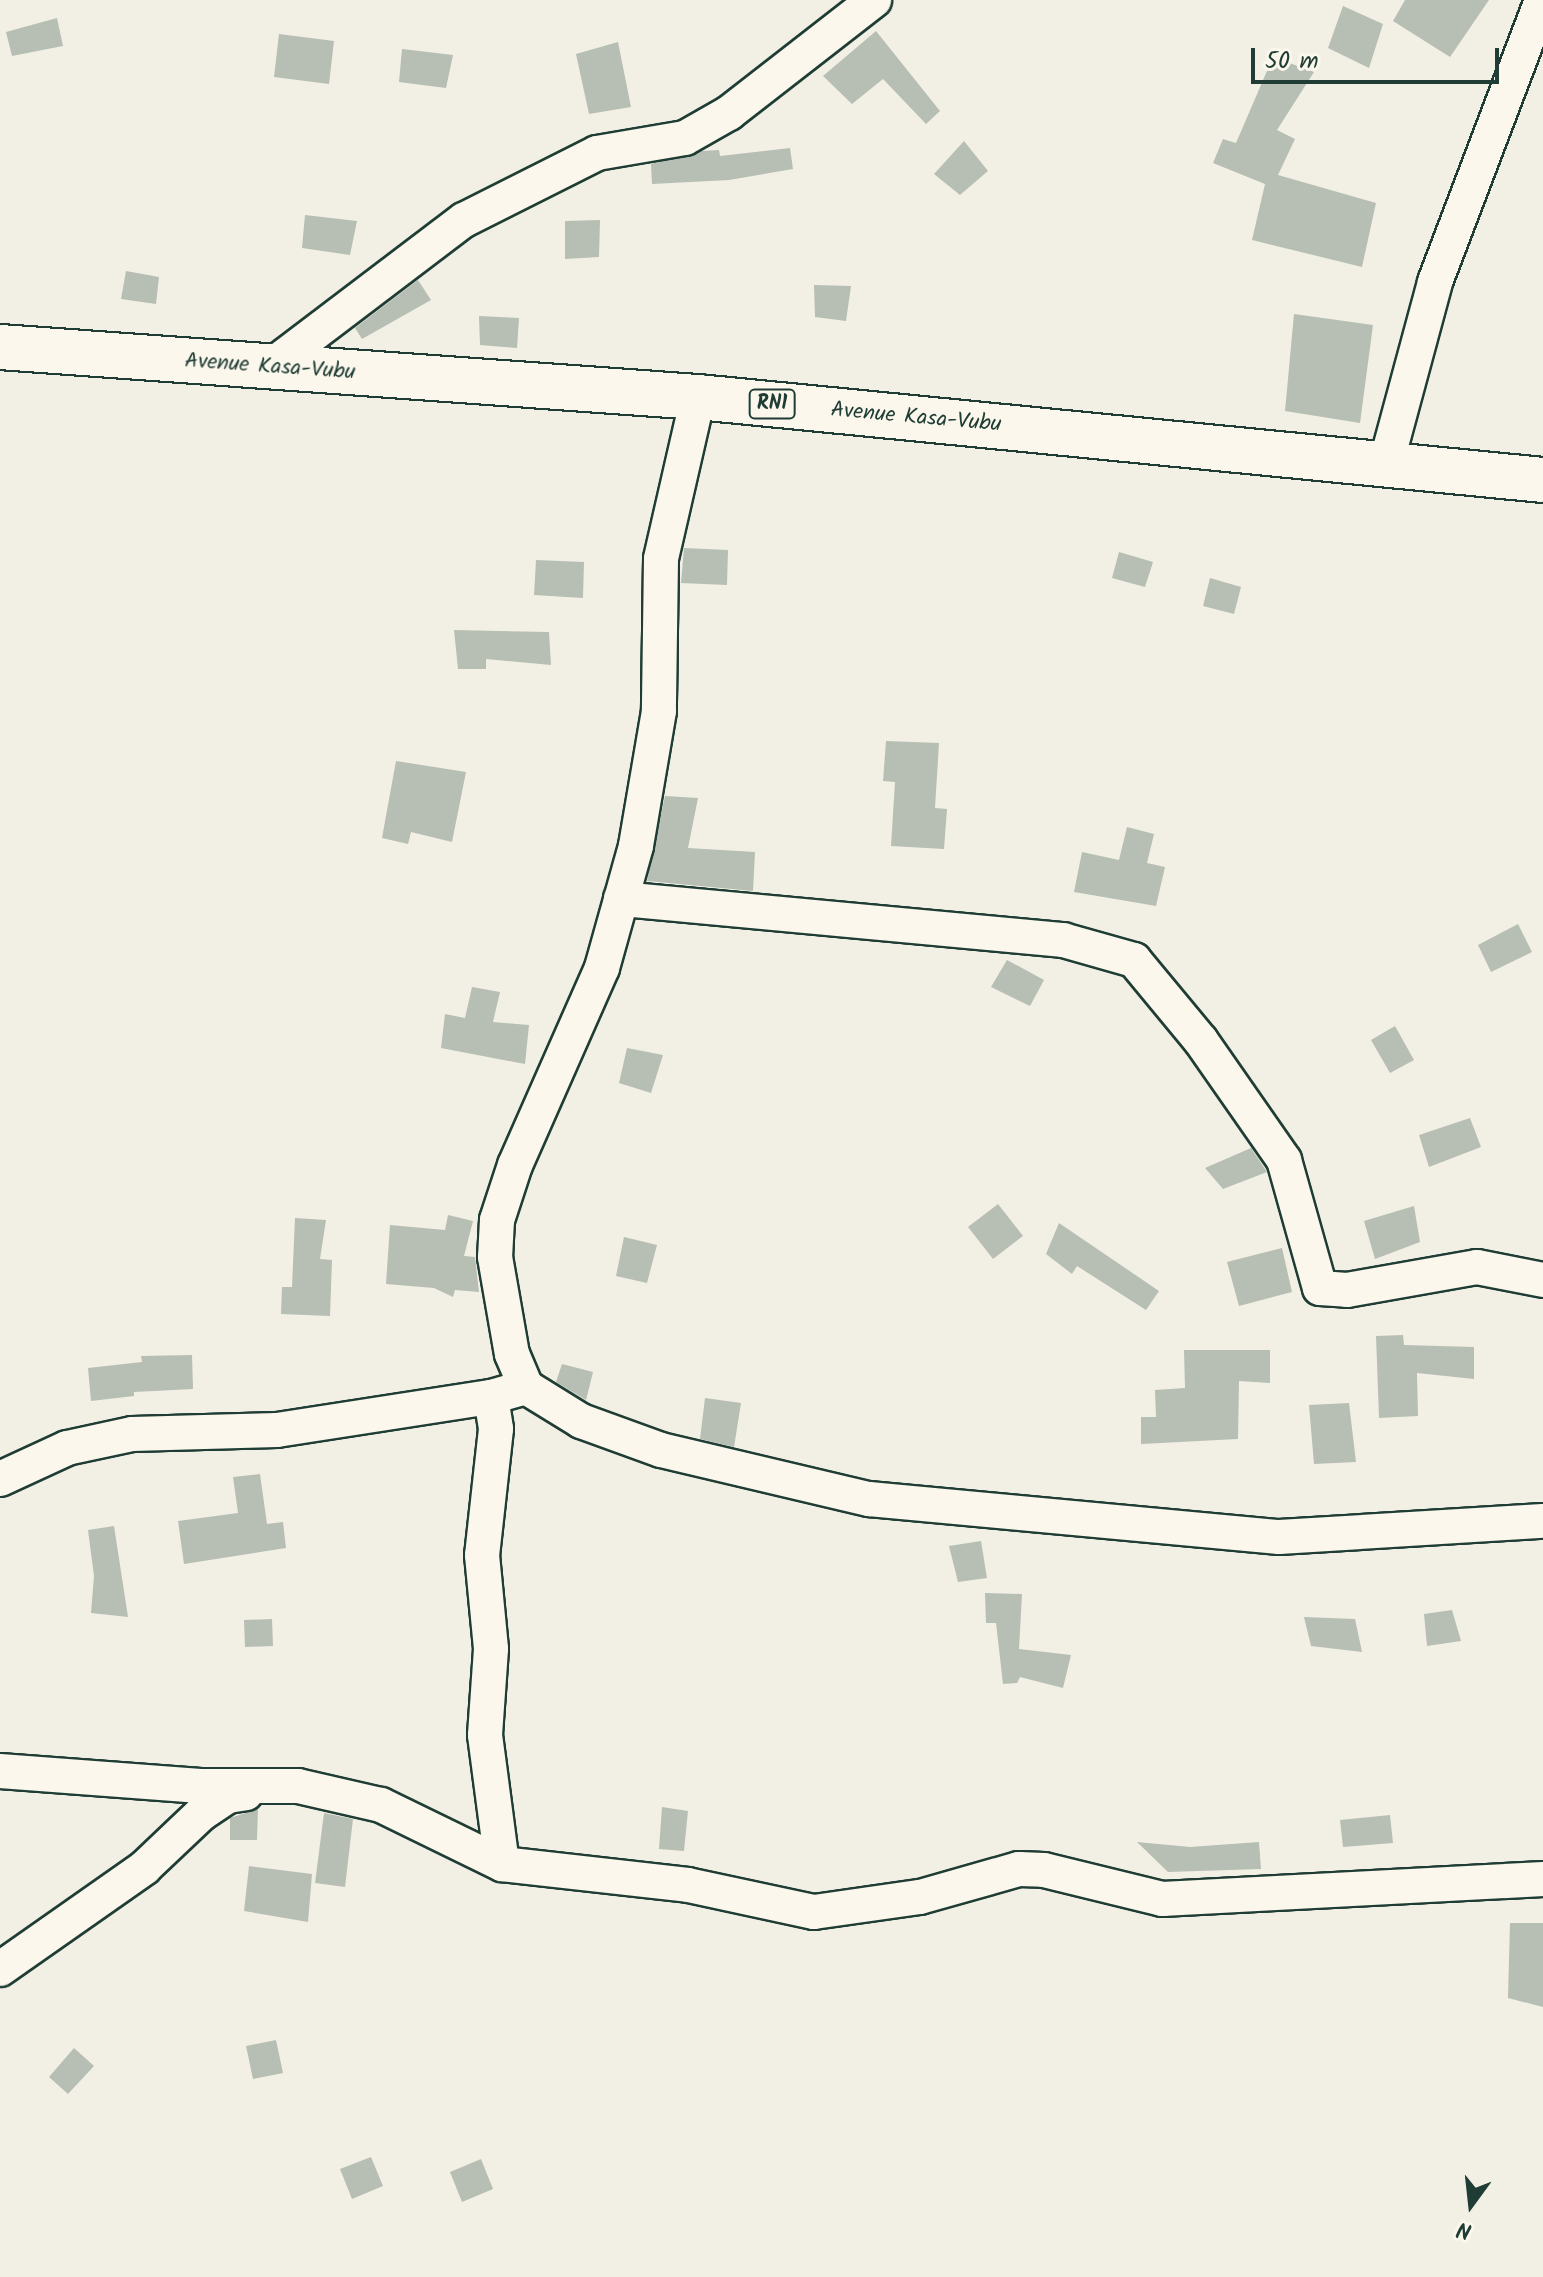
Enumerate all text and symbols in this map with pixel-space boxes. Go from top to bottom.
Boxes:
scale bar [1255,32,1503,82]
text: 50 m [1265,42,1319,81]
street label: Avenue Kasa-Vubu [184,348,356,386]
road number: RN1 [748,388,796,420]
street label: Avenue Kasa-Vubu [830,397,1002,439]
north arrow [1431,2165,1511,2245]
text: N [1453,2210,1476,2247]

